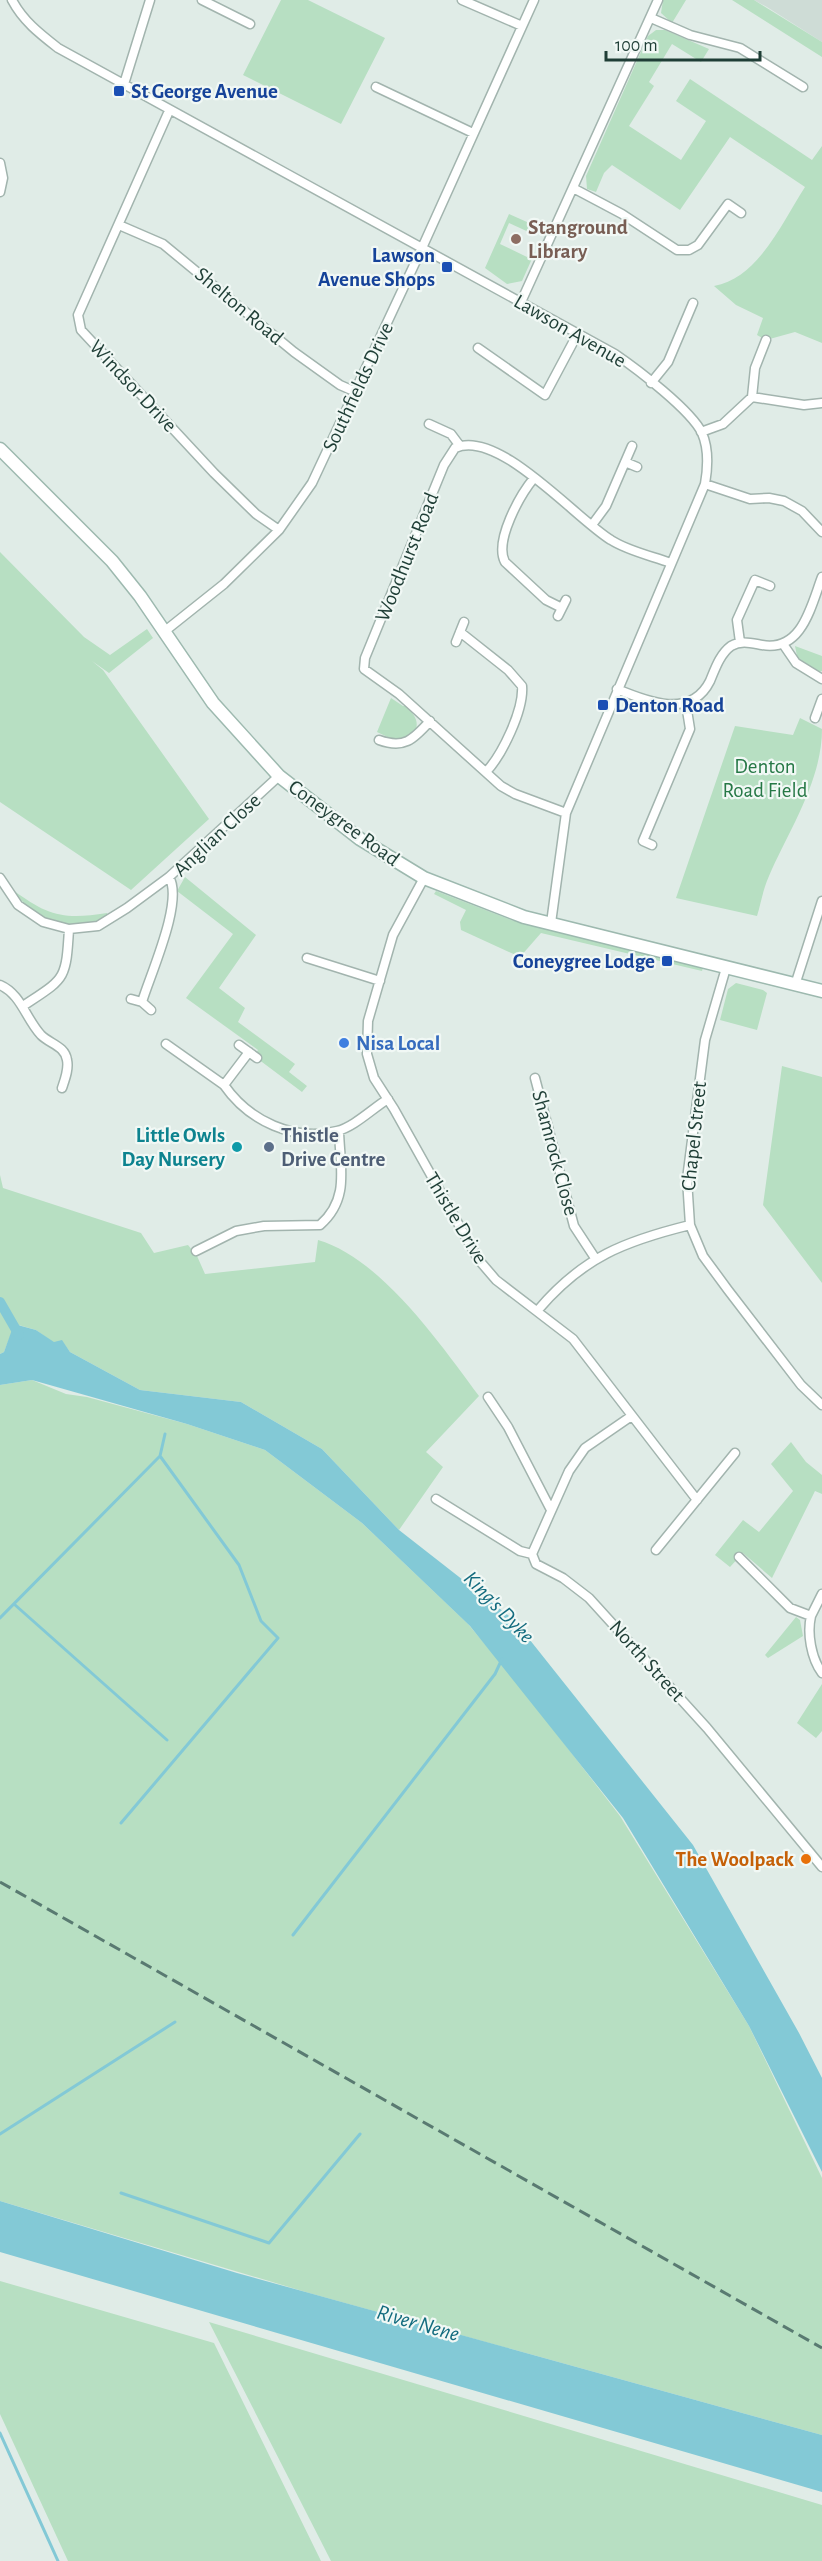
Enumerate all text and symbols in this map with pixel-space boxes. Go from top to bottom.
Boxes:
scale bar [606,24,760,62]
text: 100 m [615,37,658,55]
place label: St George Avenue [131,81,278,102]
marker: St George Avenue [112,84,126,98]
place label: Stanground Library [528,217,628,262]
marker: Stanground Library [509,232,523,246]
place label: Lawson Avenue Shops [318,245,435,290]
marker: Lawson Avenue Shops [440,260,454,274]
street label: Shelton Road [191,263,287,349]
street label: Lawson Avenue [510,290,630,372]
street label: Southfields Drive [319,319,397,455]
street label: Windsor Drive [85,336,181,436]
street label: Woodhurst Road [372,489,442,625]
place label: Denton Road [615,695,724,716]
marker: Denton Road [596,698,610,712]
park label: Denton Road Field [722,756,808,801]
street label: Coneygree Road [285,776,403,870]
street label: Anglian Close [169,789,265,881]
place label: Coneygree Lodge [513,951,655,972]
marker: Coneygree Lodge [660,954,674,968]
place label: Nisa Local [356,1033,440,1054]
marker: Nisa Local [337,1036,351,1050]
street label: Chapel Street [678,1080,710,1192]
street label: Shamrock Close [528,1088,582,1218]
place label: Little Owls Day Nursery [121,1125,226,1170]
place label: Thistle Drive Centre [281,1125,386,1170]
marker: Little Owls Day Nursery [230,1140,244,1154]
marker: Thistle Drive Centre [262,1140,276,1154]
street label: Thistle Drive [421,1169,491,1267]
water label: King's Dyke [460,1567,538,1647]
street label: North Street [605,1616,689,1706]
place label: The Woolpack [676,1849,795,1870]
marker: The Woolpack [799,1852,813,1866]
water label: River Nene [374,2301,462,2345]

